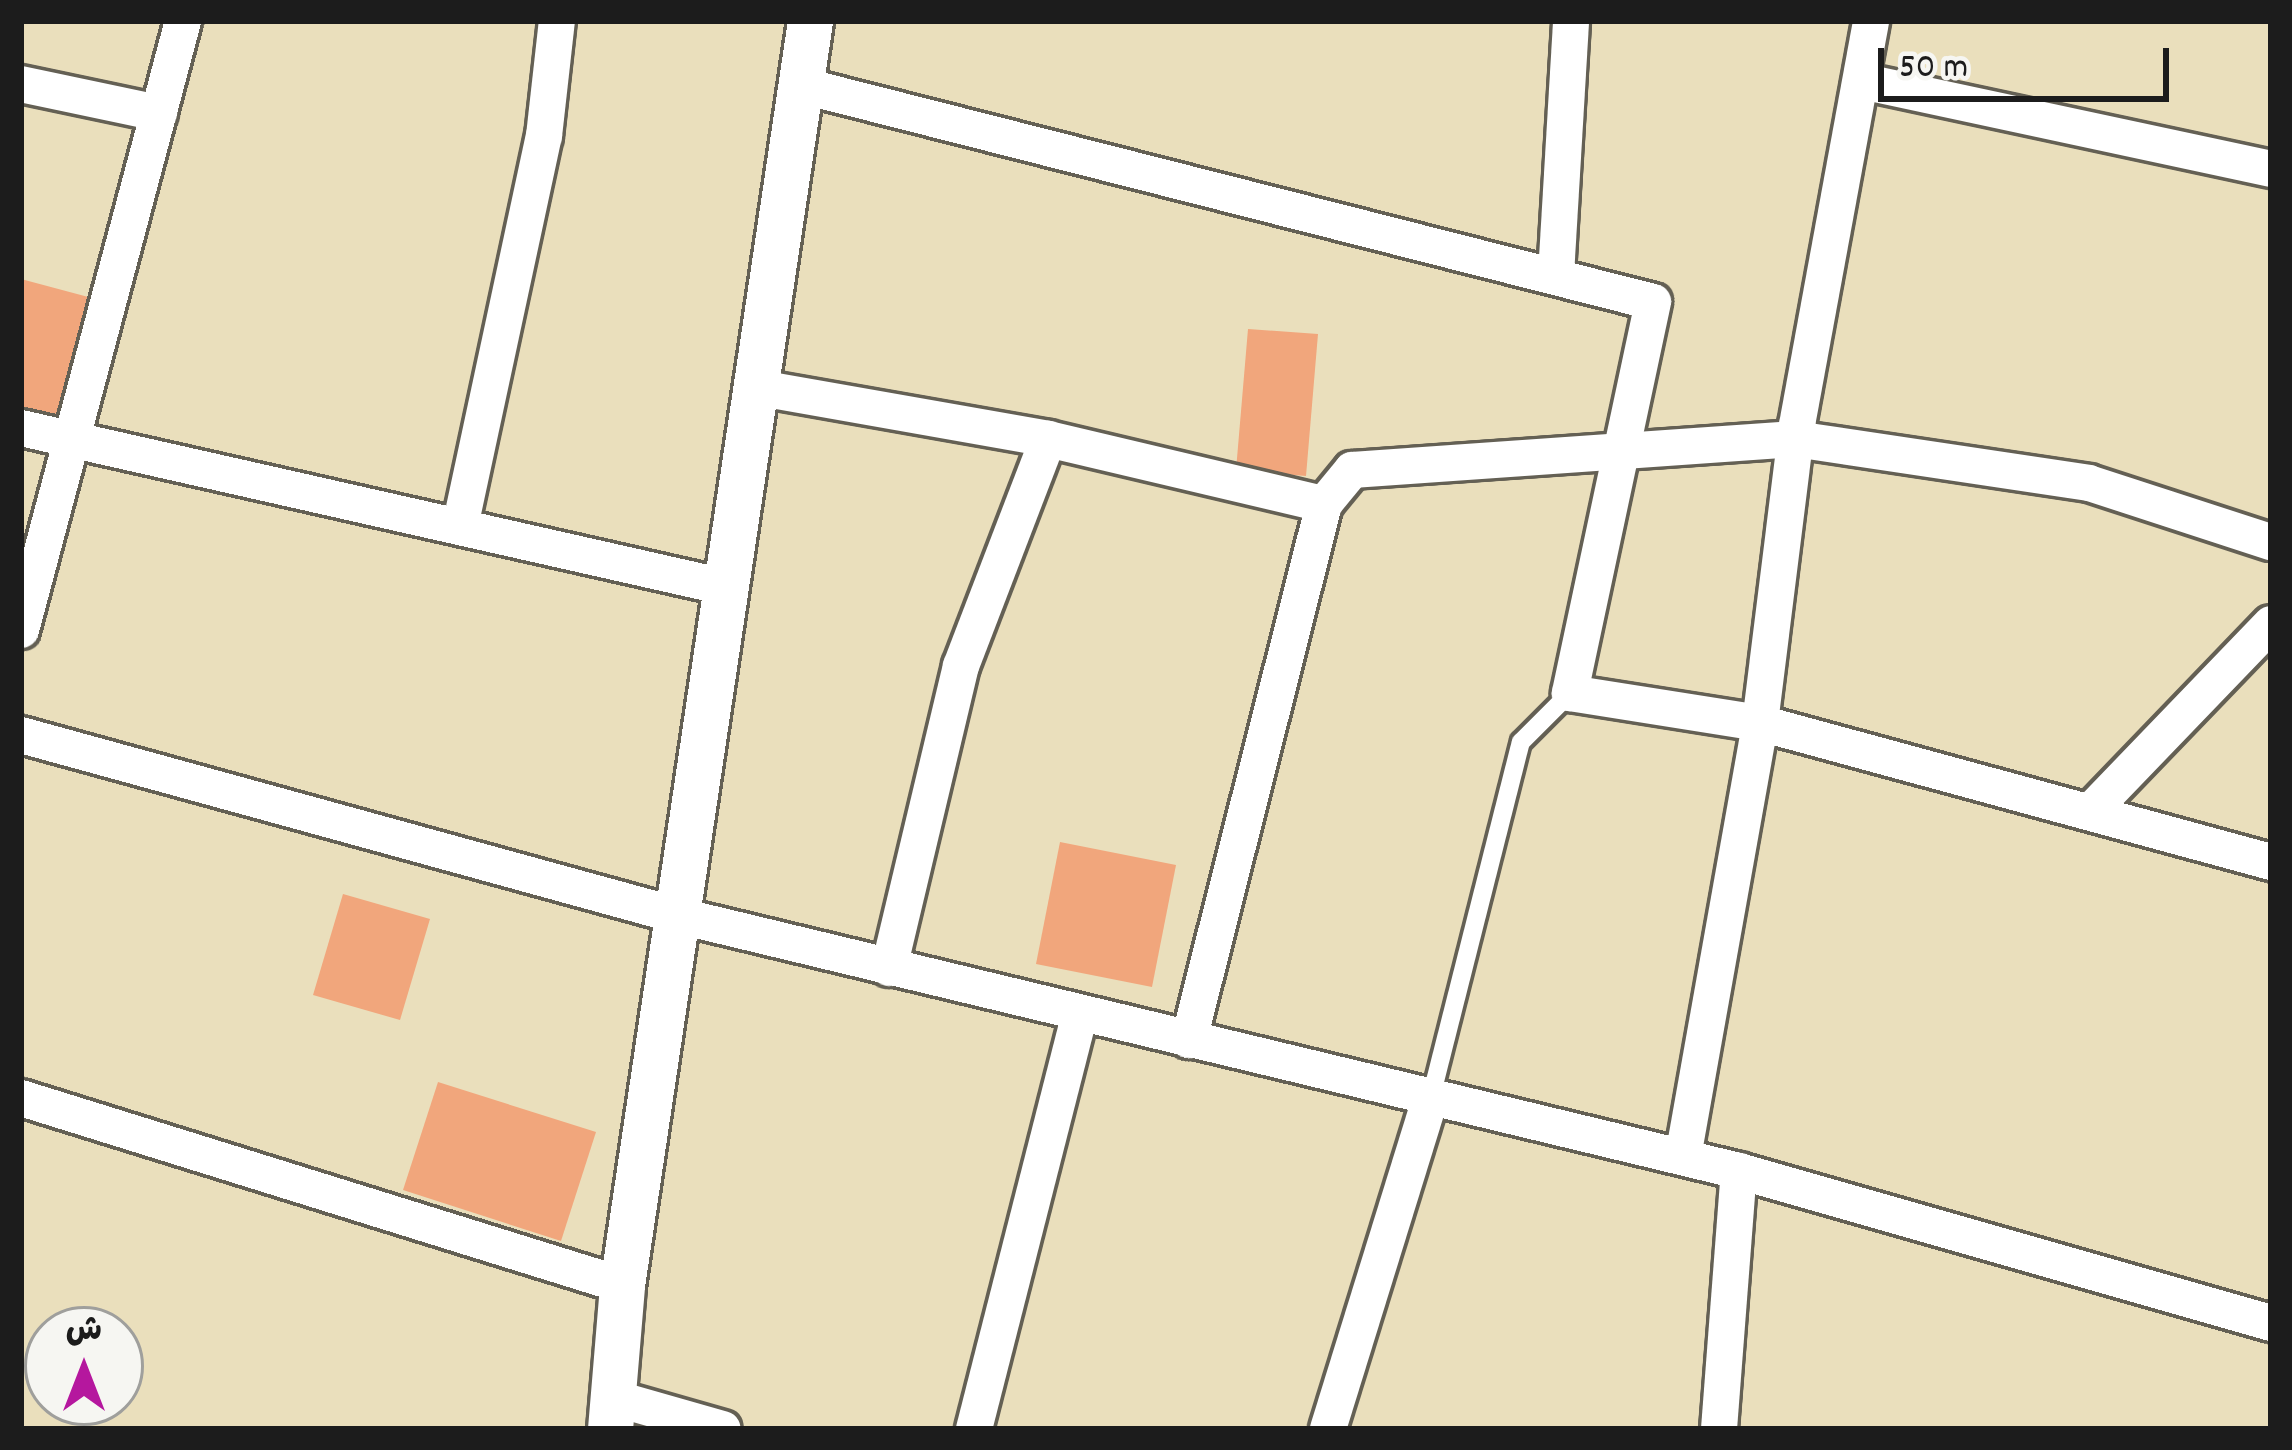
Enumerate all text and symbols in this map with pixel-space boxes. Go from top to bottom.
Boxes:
scale bar [1884,24,2175,98]
text: 50 m [1899,43,1968,95]
north arrow [24,1306,144,1426]
text: ش [66,1309,102,1356]

